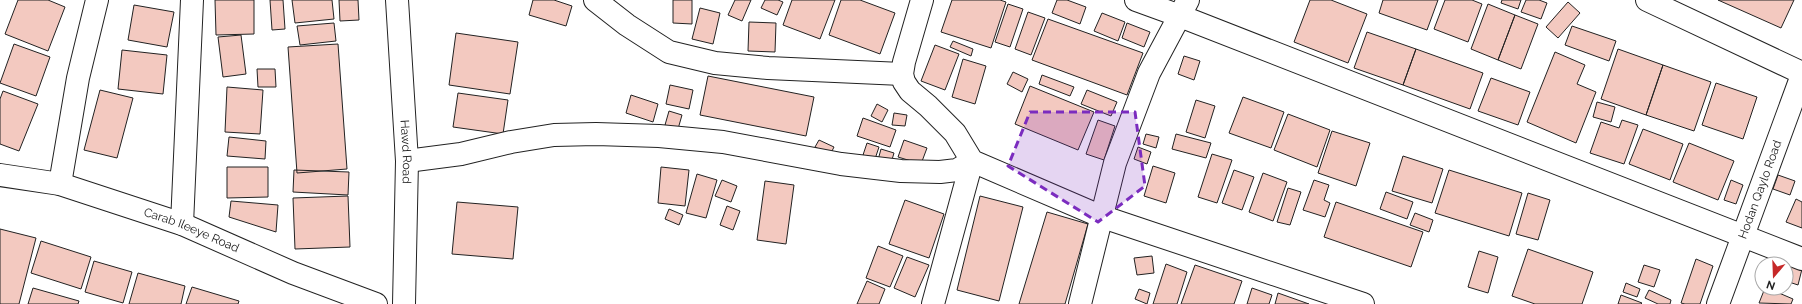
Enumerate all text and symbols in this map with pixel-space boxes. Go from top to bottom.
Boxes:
street label: Hawd Road [397,119,414,184]
street label: Hodan Qaylo Road [1736,138,1785,241]
street label: Carab Ileeye Road [142,205,241,255]
north arrow [1754,256,1794,296]
text: N [1765,277,1777,292]

